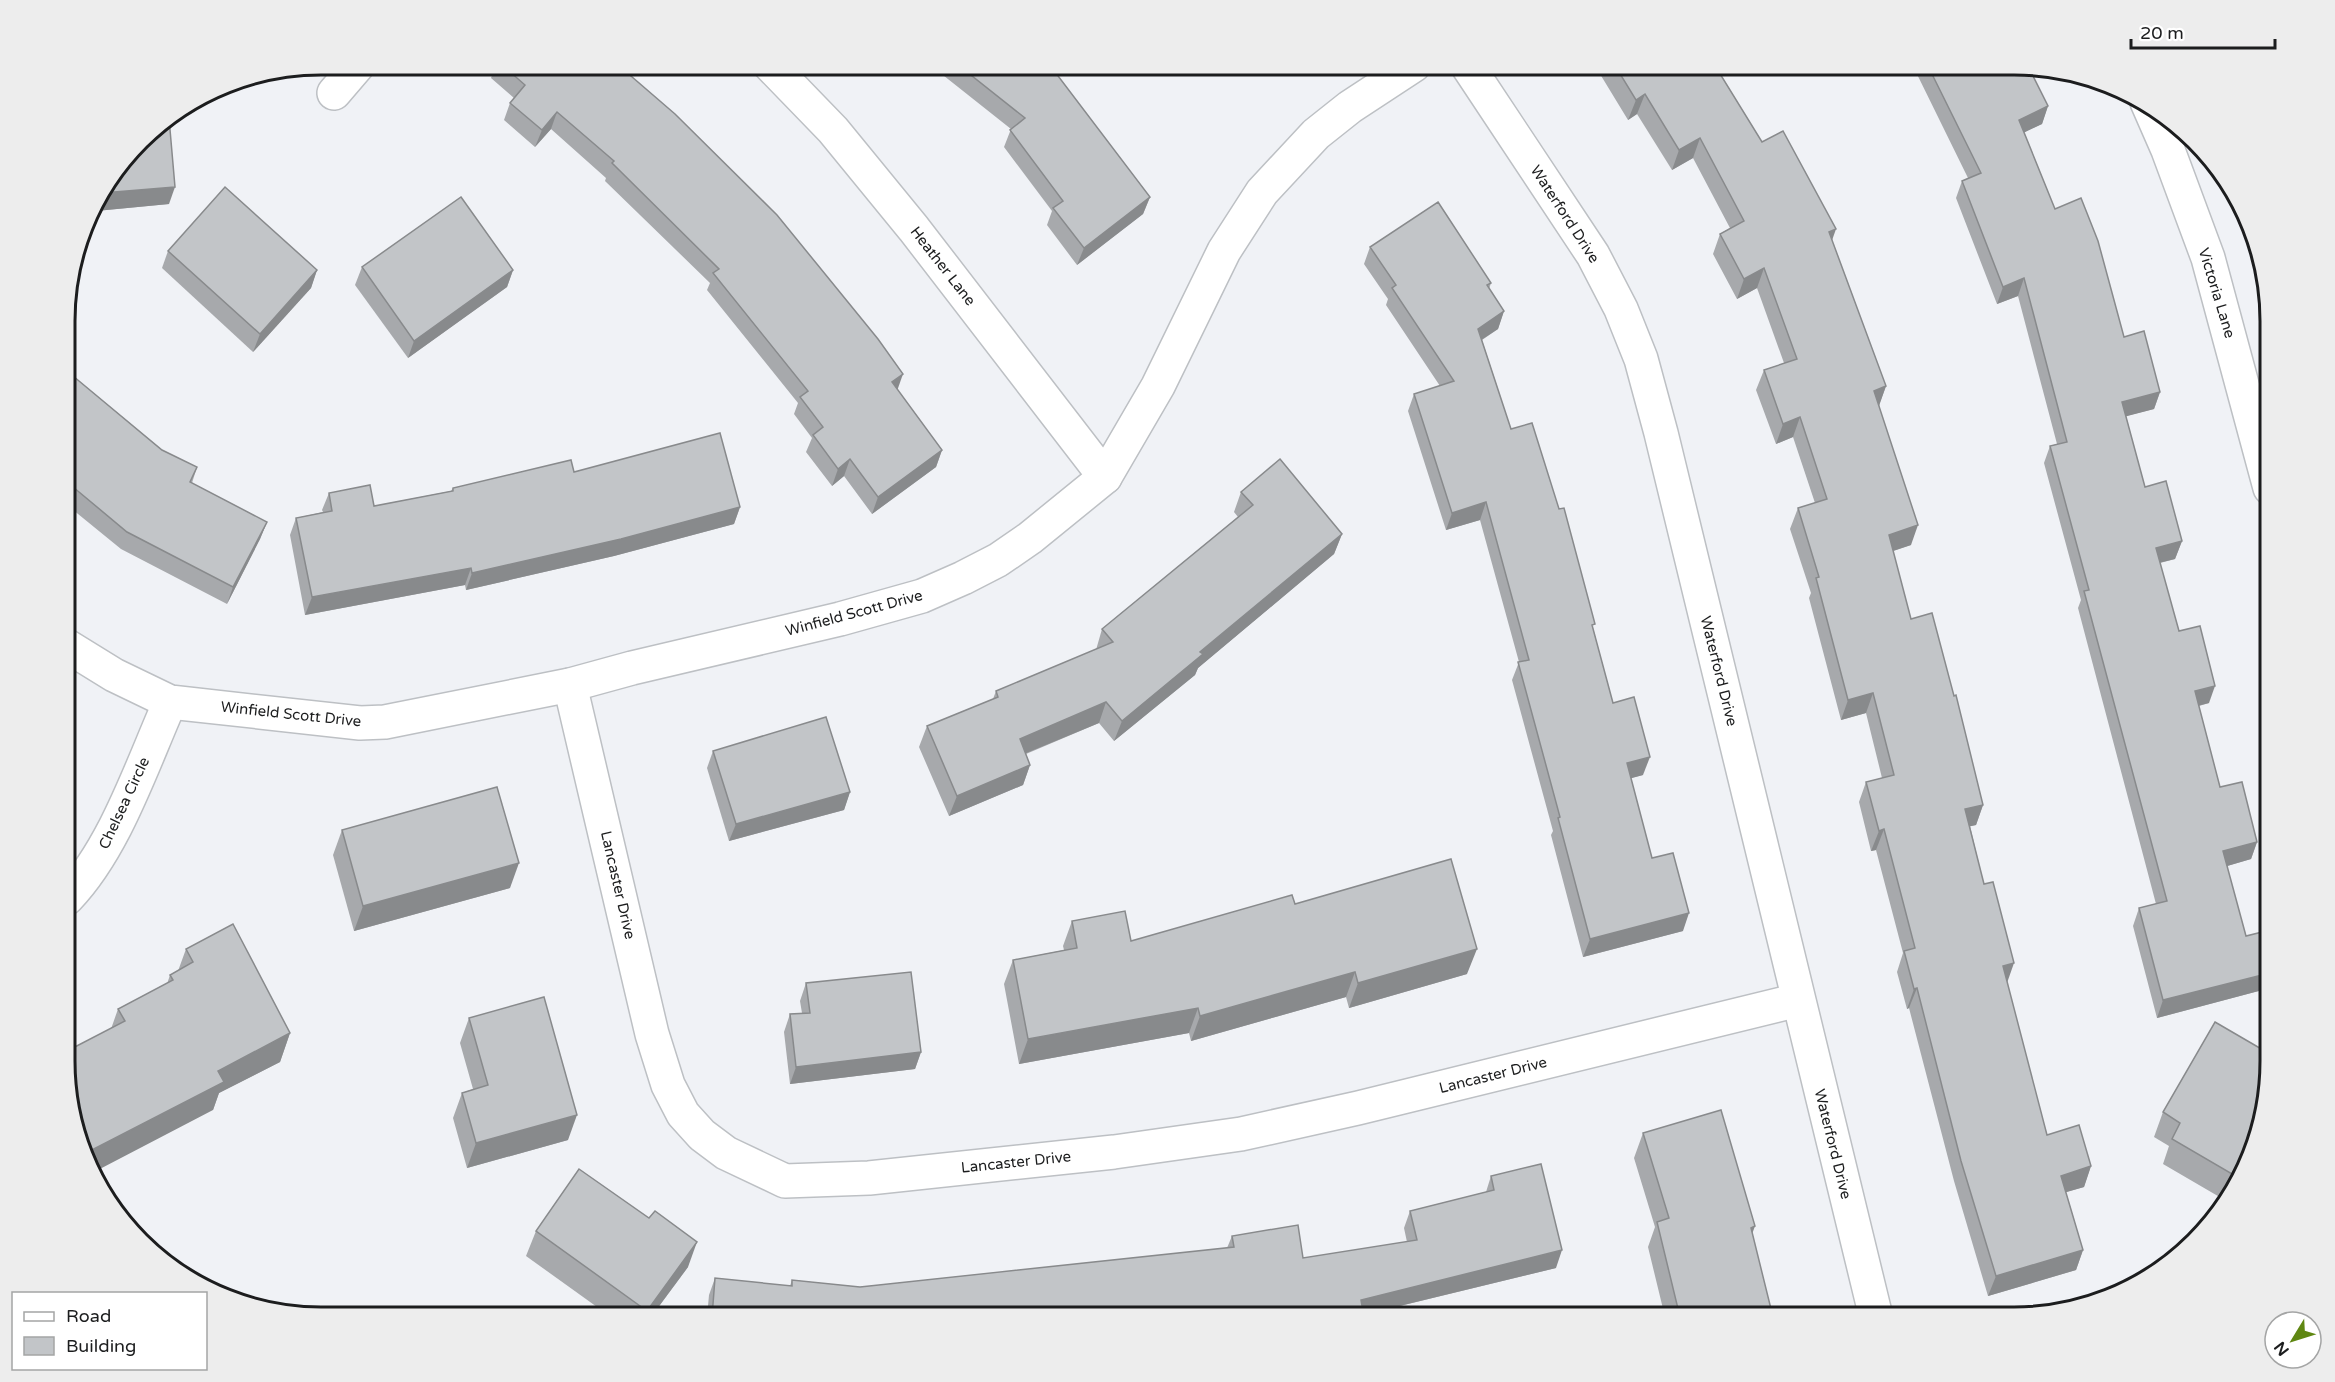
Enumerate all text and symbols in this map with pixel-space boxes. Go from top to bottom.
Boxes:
scale bar [2131,12,2275,50]
text: 20 m [2140,22,2184,44]
street label: Waterford Drive [1527,162,1603,266]
street label: Heather Lane [906,223,980,309]
street label: Victoria Lane [2195,246,2239,340]
street label: Winfield Scott Drive [783,586,925,640]
street label: Waterford Drive [1697,614,1741,728]
street label: Winfield Scott Drive [220,698,362,730]
street label: Chelsea Circle [95,754,153,852]
street label: Lancaster Drive [597,829,639,941]
street label: Lancaster Drive [1437,1053,1549,1097]
street label: Waterford Drive [1811,1087,1855,1201]
street label: Lancaster Drive [960,1147,1072,1177]
legend [12,1292,207,1370]
text: Road [66,1305,111,1327]
north arrow [2263,1310,2323,1370]
text: Building [66,1335,136,1357]
text: N [2270,1337,2294,1360]

